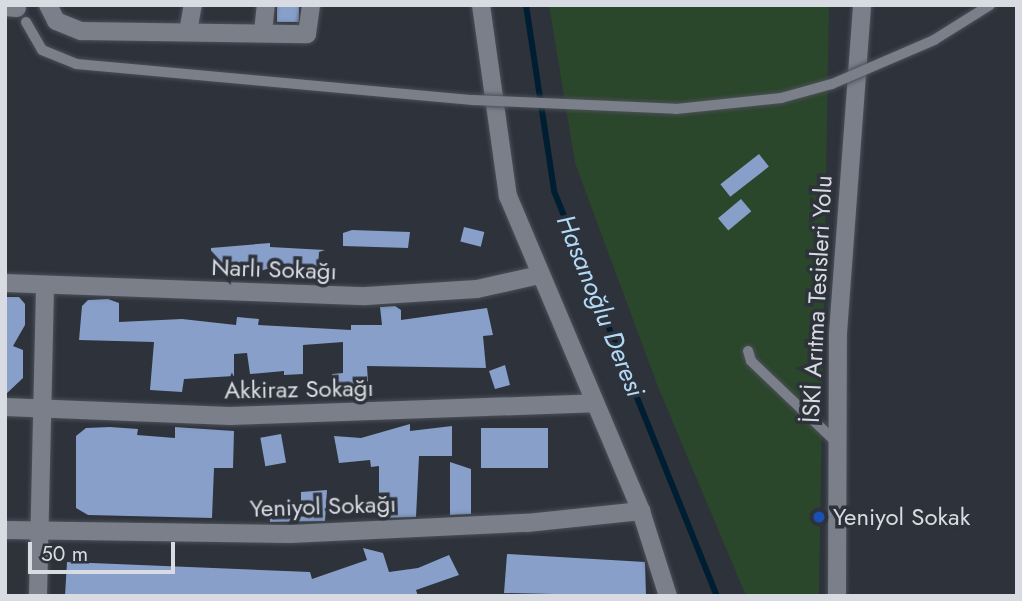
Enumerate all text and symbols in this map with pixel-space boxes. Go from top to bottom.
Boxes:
street label: İSKİ Arıtma Tesisleri Yolu [796,175,838,423]
water label: Hasanoğlu Deresi [549,211,651,401]
street label: Narlı Sokağı [211,252,337,286]
street label: Akkiraz Sokağı [224,373,374,405]
street label: Yeniyol Sokağı [249,489,397,523]
place label: Yeniyol Sokak [833,503,970,531]
marker: Yeniyol Sokak [811,509,827,525]
scale bar [32,528,178,572]
text: 50 m [41,539,88,569]

